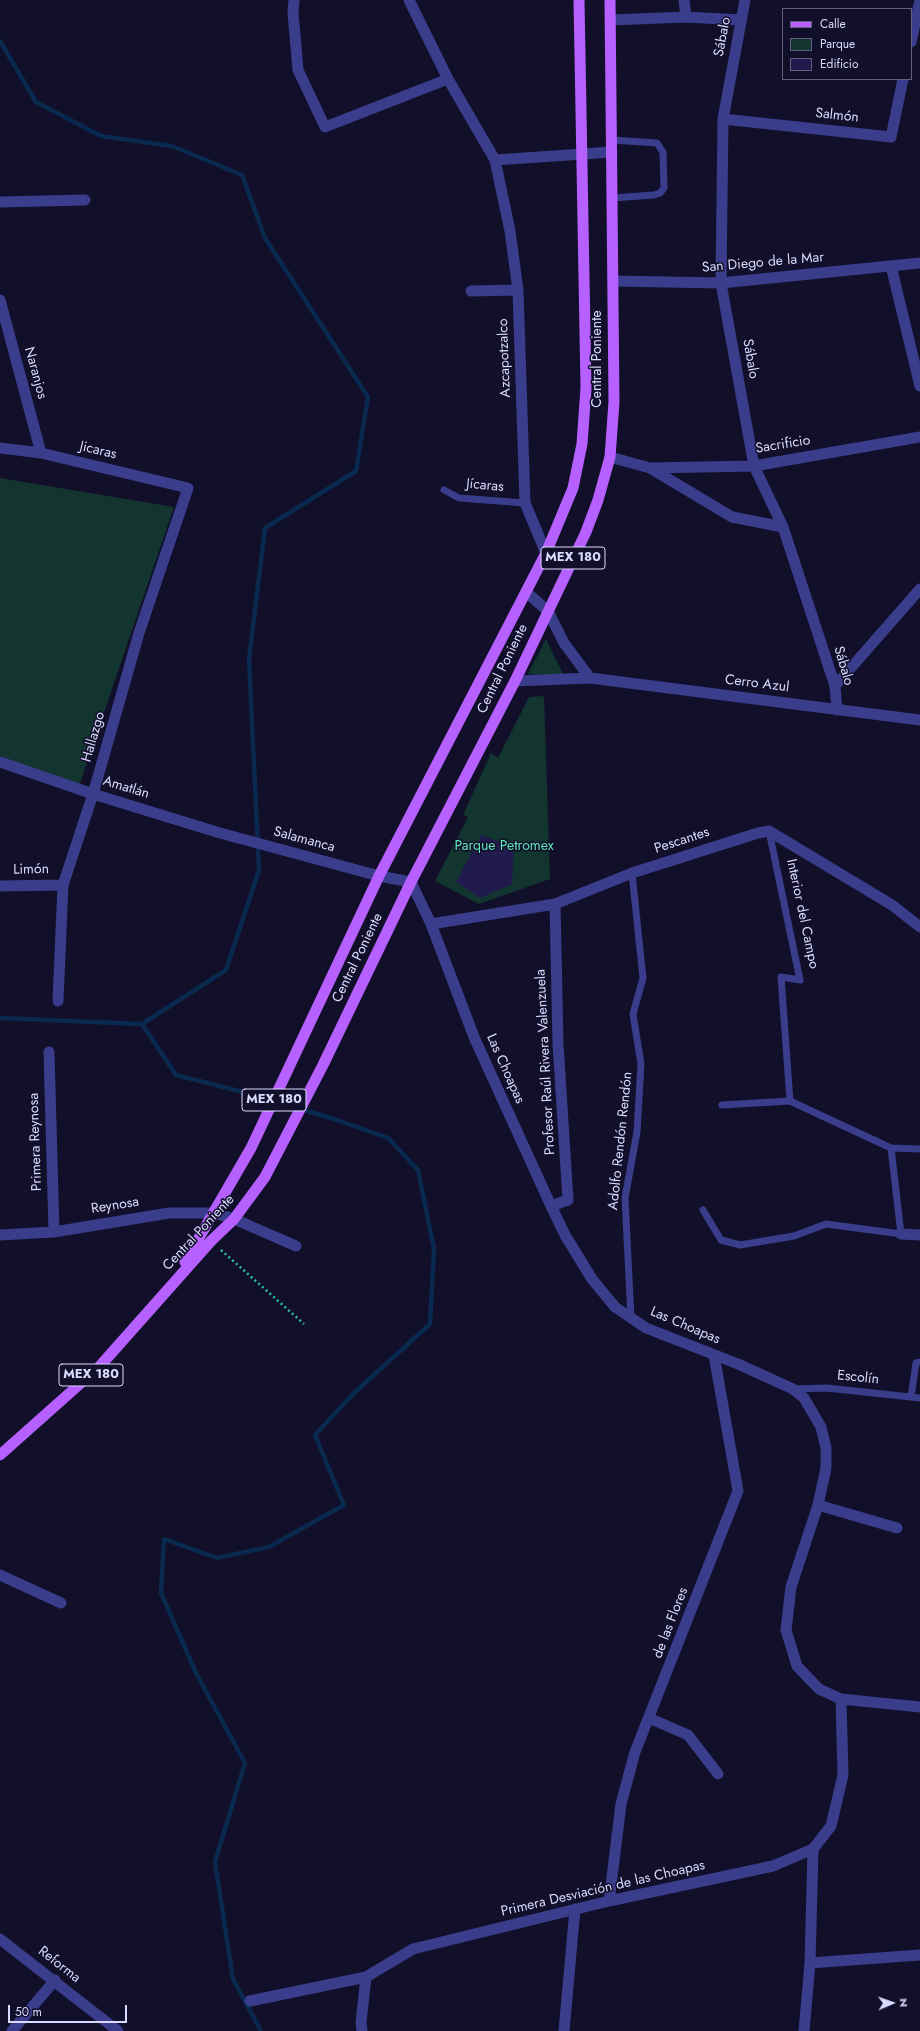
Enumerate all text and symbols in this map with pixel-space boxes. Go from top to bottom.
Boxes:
legend [782,8,912,80]
text: Calle [820,15,846,33]
street label: Sábalo [711,16,735,58]
text: Parque [820,35,855,53]
text: Edificio [820,55,859,73]
street label: Salmón [814,105,860,127]
street label: San Diego de la Mar [701,249,825,277]
street label: Central Poniente [590,310,606,408]
street label: Azcapotzalco [495,318,515,398]
street label: Sábalo [738,338,762,380]
street label: Naranjos [20,345,50,401]
street label: Sacrificio [754,432,812,458]
street label: Jicaras [78,439,118,463]
street label: Jícaras [466,476,504,496]
road number: MEX 180 [541,547,605,569]
street label: Central Poniente [474,622,532,716]
street label: Sábalo [829,644,857,688]
street label: Cerro Azul [724,672,790,696]
street label: Hallazgo [79,710,109,764]
street label: Amatlán [101,773,151,803]
street label: Salamanca [272,824,336,856]
street label: Pescantes [652,824,712,858]
park label: Parque Petromex [454,839,554,855]
street label: Interior del Campo [782,858,822,970]
street label: Limón [13,861,49,879]
street label: Central Poniente [329,911,387,1005]
street label: Profesor Raúl Rivera Valenzuela [533,969,559,1155]
street label: Las Choapas [482,1032,528,1106]
street label: Adolfo Rendón Rendón [605,1071,637,1211]
road number: MEX 180 [242,1089,306,1111]
street label: Primera Reynosa [26,1093,46,1191]
street label: Central Poniente [160,1192,238,1274]
street label: Reynosa [90,1194,140,1218]
street label: Las Choapas [647,1304,723,1348]
road number: MEX 180 [59,1364,123,1386]
street label: Escolín [836,1367,880,1389]
street label: de las Flores [650,1585,692,1661]
street label: Primera Desviación de las Choapas [499,1857,707,1921]
street label: Reforma [34,1943,84,1987]
north arrow [872,1983,912,2023]
scale bar [10,1997,129,2023]
text: N [896,1998,912,2007]
text: 50 m [15,2003,42,2021]

